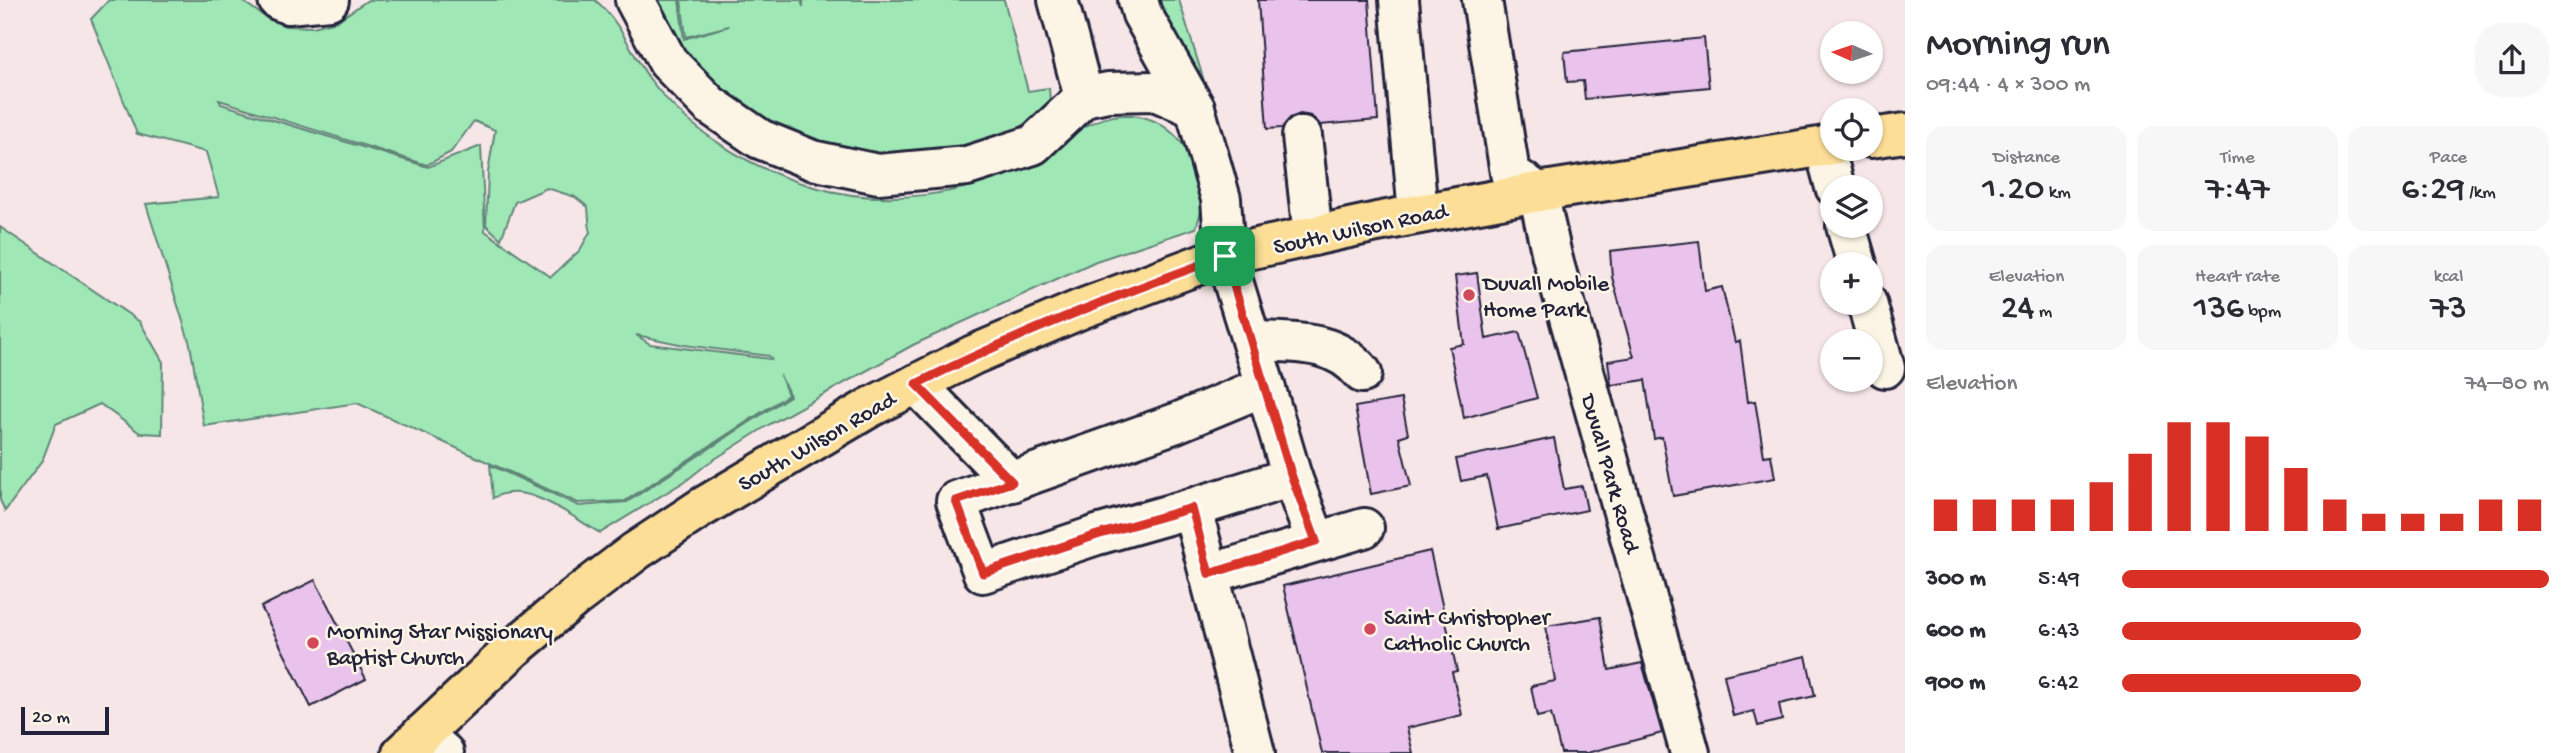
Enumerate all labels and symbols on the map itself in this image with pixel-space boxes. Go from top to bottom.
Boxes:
north arrow [1820,21,1883,84]
street label: South Wilson Road [1271,198,1452,262]
pin [1195,226,1255,286]
place label: Duvall Mobile Home Park [1481,272,1610,325]
marker: Duvall Mobile Home Park [1461,287,1477,303]
street label: South Wilson Road [734,386,903,499]
street label: Duvall Park Road [1573,390,1645,558]
place label: Saint Christopher Catholic Church [1384,606,1551,659]
place label: Morning Star Missionary Baptist Church [326,620,553,673]
marker: Saint Christopher Catholic Church [1362,621,1378,637]
marker: Morning Star Missionary Baptist Church [305,635,321,651]
scale bar [21,704,108,736]

